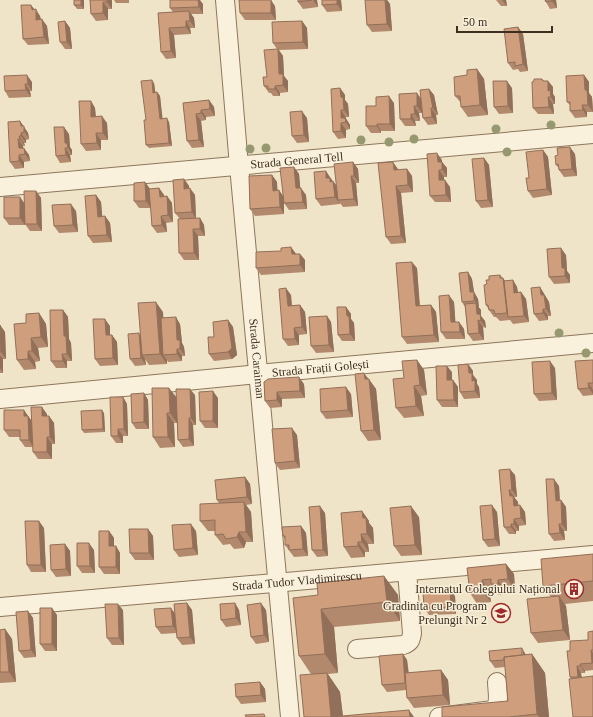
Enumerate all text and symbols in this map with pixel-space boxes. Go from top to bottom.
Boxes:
scale bar [457,8,552,34]
text: 50 m [463,15,488,29]
street label: Strada General Tell [250,149,344,172]
street label: Strada Caraiman [246,318,267,399]
street label: Strada Frații Golești [271,357,370,380]
street label: Strada Tudor Vladimirescu [232,568,362,594]
building icon: Internatul Colegiului Național [563,578,585,600]
place label: Internatul Colegiului Național [415,582,561,596]
place label: Gradinita cu Program Prelungit Nr 2 [383,599,488,627]
school or university icon: Gradinita cu Program Prelungit Nr 2 [490,602,512,624]

